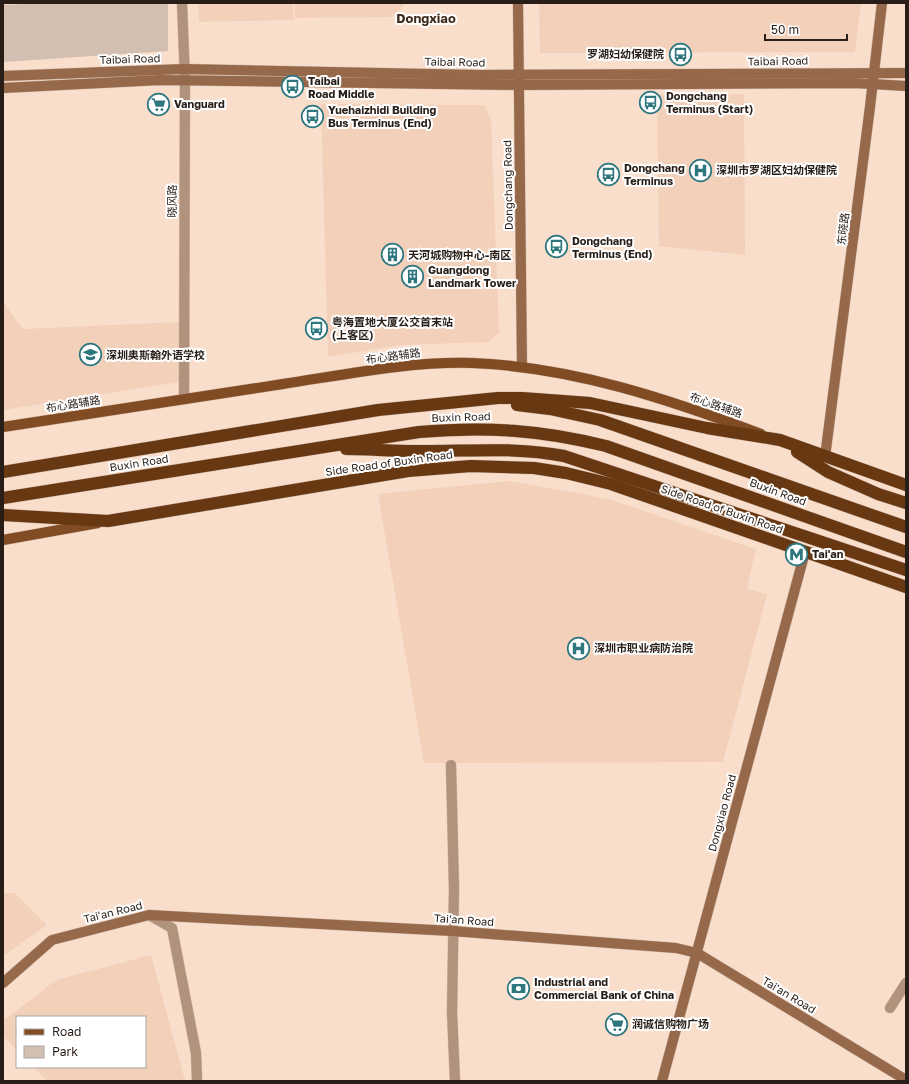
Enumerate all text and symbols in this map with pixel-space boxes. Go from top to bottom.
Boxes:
district label: Dongxiao [396,10,456,26]
scale bar [765,16,847,42]
text: 50 m [771,22,799,37]
bus stop icon: 罗湖妇幼保健院 [667,41,693,67]
place label: 罗湖妇幼保健院 [587,47,664,60]
street label: Taibai Road [99,51,161,66]
street label: Taibai Road [748,53,808,68]
street label: Taibai Road [425,54,485,69]
bus stop icon: Taibai Road Middle [279,74,305,100]
place label: Taibai Road Middle [308,74,375,100]
bus stop icon: Dongchang Terminus (Start) [638,89,664,115]
place label: Dongchang Terminus (Start) [666,89,753,115]
supermarket icon: Vanguard [146,91,172,117]
place label: Vanguard [174,97,225,110]
bus stop icon: Yuehaizhidi Building Bus Terminus (End) [300,103,326,129]
place label: Yuehaizhidi Building Bus Terminus (End) [328,103,436,129]
street label: Dongchang Road [500,140,515,230]
hospital icon: 深圳市罗湖区妇幼保健院 [688,157,714,183]
bus stop icon: Dongchang Terminus [596,161,622,187]
place label: Dongchang Terminus [624,161,685,187]
place label: 深圳市罗湖区妇幼保健院 [716,163,837,176]
street label: 晓风路 [165,185,178,218]
street label: 东晓路 [834,212,851,246]
bus stop icon: Dongchang Terminus (End) [544,234,570,260]
place label: Dongchang Terminus (End) [572,234,652,260]
building icon: 天河城购物中心-南区 [380,242,406,268]
place label: 天河城购物中心-南区 [408,248,511,261]
building icon: Guangdong Landmark Tower [400,263,426,289]
place label: Guangdong Landmark Tower [428,263,517,289]
bus stop icon: 粤海置地大厦公交首末站 (上客区) [304,315,330,341]
place label: 粤海置地大厦公交首末站 (上客区) [332,315,453,341]
school or university icon: 深圳奥斯翰外语学校 [78,342,104,368]
street label: 布心路辅路 [365,345,421,366]
place label: 深圳奥斯翰外语学校 [106,348,205,361]
street label: 布心路辅路 [688,389,744,420]
street label: 布心路辅路 [45,393,101,414]
street label: Buxin Road [431,409,491,424]
street label: Side Road of Buxin Road [324,447,453,478]
street label: Buxin Road [109,451,169,474]
street label: Buxin Road [748,475,808,508]
street label: Side Road of Buxin Road [659,481,785,536]
metro station icon: Tai'an [784,541,810,567]
place label: Tai'an [812,547,844,560]
hospital icon: 深圳市职业病防治院 [566,635,592,661]
place label: 深圳市职业病防治院 [594,641,693,654]
street label: Dongxiao Road [705,773,738,853]
street label: Tai'an Road [82,898,144,925]
street label: Tai'an Road [434,911,494,928]
street label: Tai'an Road [760,974,818,1016]
bank icon: Industrial and Commercial Bank of China [506,975,532,1001]
place label: Industrial and Commercial Bank of China [534,975,674,1001]
supermarket icon: 润诚信购物广场 [604,1011,630,1037]
legend [16,1016,146,1068]
place label: 润诚信购物广场 [632,1017,709,1030]
text: Road [52,1024,81,1039]
text: Park [52,1044,78,1059]

